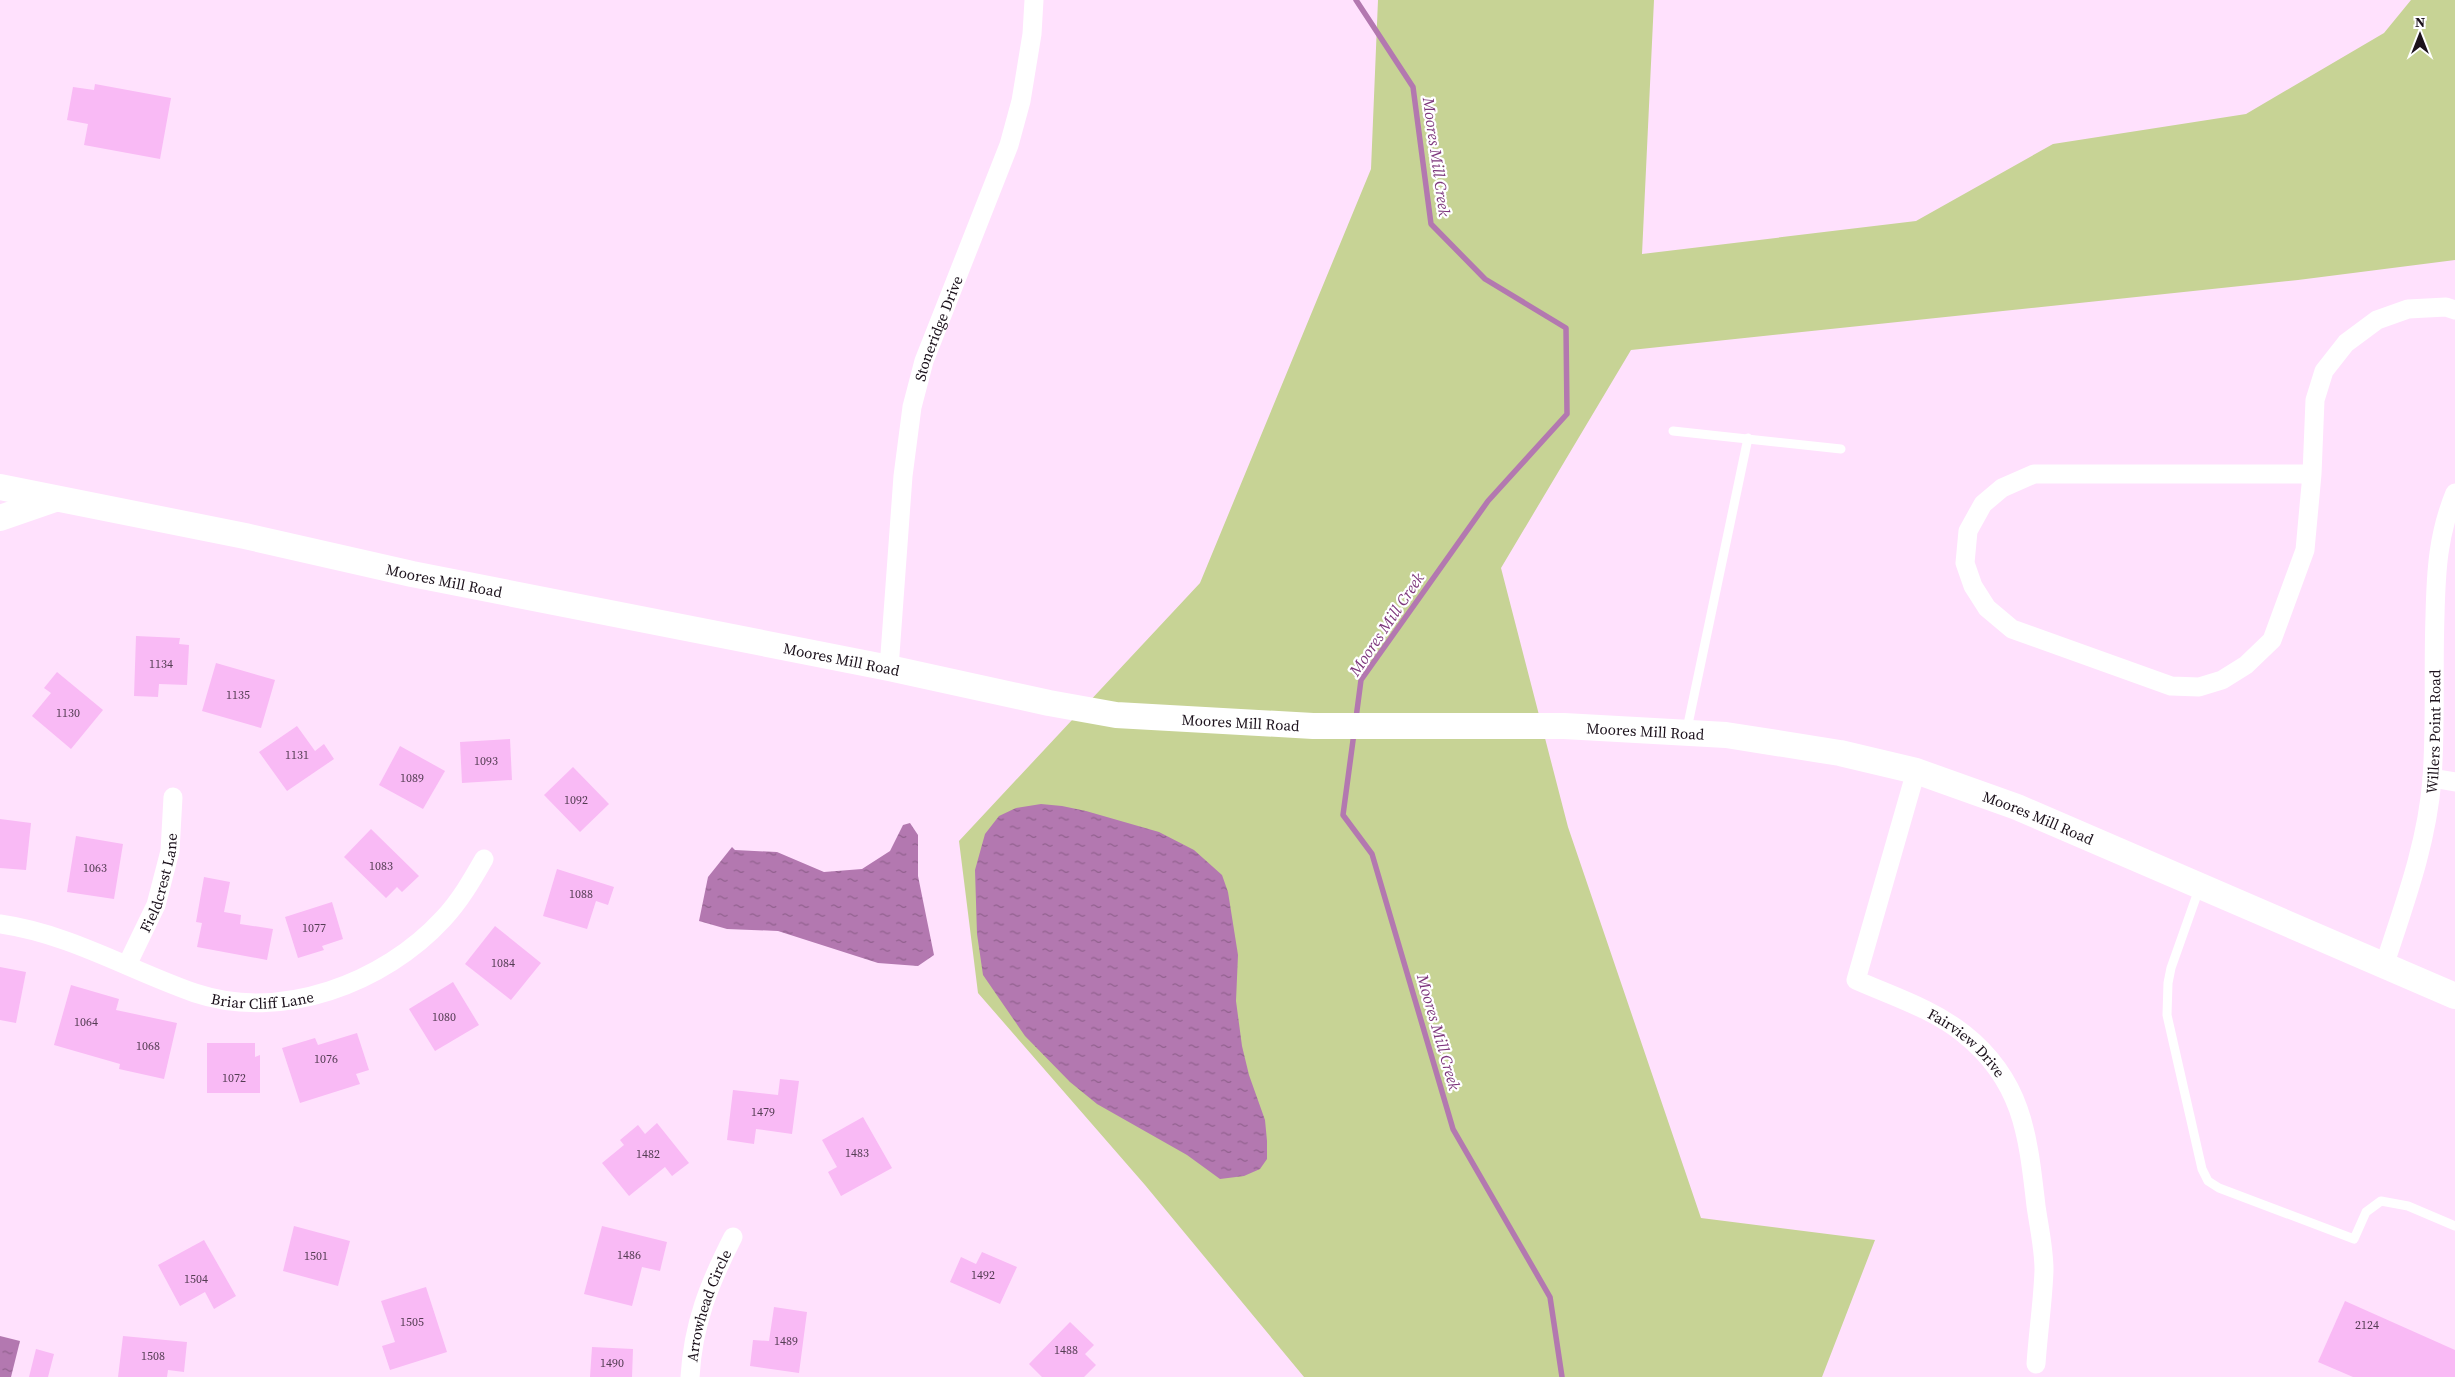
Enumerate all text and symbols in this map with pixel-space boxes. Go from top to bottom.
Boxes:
north arrow [2395,10,2445,60]
text: N [2415,12,2425,32]
water label: Moores Mill Creek [1418,95,1456,218]
street label: Stoneridge Drive [909,272,967,383]
street label: Moores Mill Road [384,558,505,602]
water label: Moores Mill Creek [1343,568,1429,681]
street label: Moores Mill Road [782,637,902,681]
house number: 1134 [149,656,173,672]
street label: Willers Point Road [2420,669,2445,795]
house number: 1135 [226,687,250,703]
house number: 1130 [56,705,80,721]
street label: Moores Mill Road [1181,708,1301,736]
street label: Moores Mill Road [1586,717,1705,744]
house number: 1131 [285,747,309,763]
house number: 1093 [474,753,498,769]
house number: 1089 [400,770,424,786]
street label: Moores Mill Road [1980,785,2097,850]
house number: 1092 [564,792,588,808]
street label: Fieldcrest Lane [134,832,182,936]
house number: 1083 [369,858,393,874]
house number: 1063 [83,860,107,876]
house number: 1088 [569,886,593,902]
house number: 1077 [302,920,326,936]
house number: 1084 [491,955,515,971]
water label: Moores Mill Creek [1412,970,1466,1093]
street label: Briar Cliff Lane [209,985,316,1013]
street label: Fairview Drive [1924,1003,2011,1081]
house number: 1080 [432,1009,456,1025]
house number: 1064 [74,1014,98,1030]
house number: 1068 [136,1038,160,1054]
house number: 1076 [314,1051,338,1067]
house number: 1072 [222,1070,246,1086]
house number: 1479 [751,1104,775,1120]
house number: 1483 [845,1145,869,1161]
house number: 1482 [636,1146,660,1162]
street label: Arrowhead Circle [681,1245,736,1363]
house number: 1486 [617,1247,641,1263]
house number: 1501 [304,1248,328,1264]
house number: 1492 [971,1267,995,1283]
house number: 1504 [184,1271,208,1287]
house number: 1505 [400,1314,424,1330]
house number: 2124 [2355,1317,2379,1333]
house number: 1489 [774,1333,798,1349]
house number: 1488 [1054,1342,1078,1358]
house number: 1508 [141,1348,165,1364]
house number: 1490 [600,1355,624,1371]

